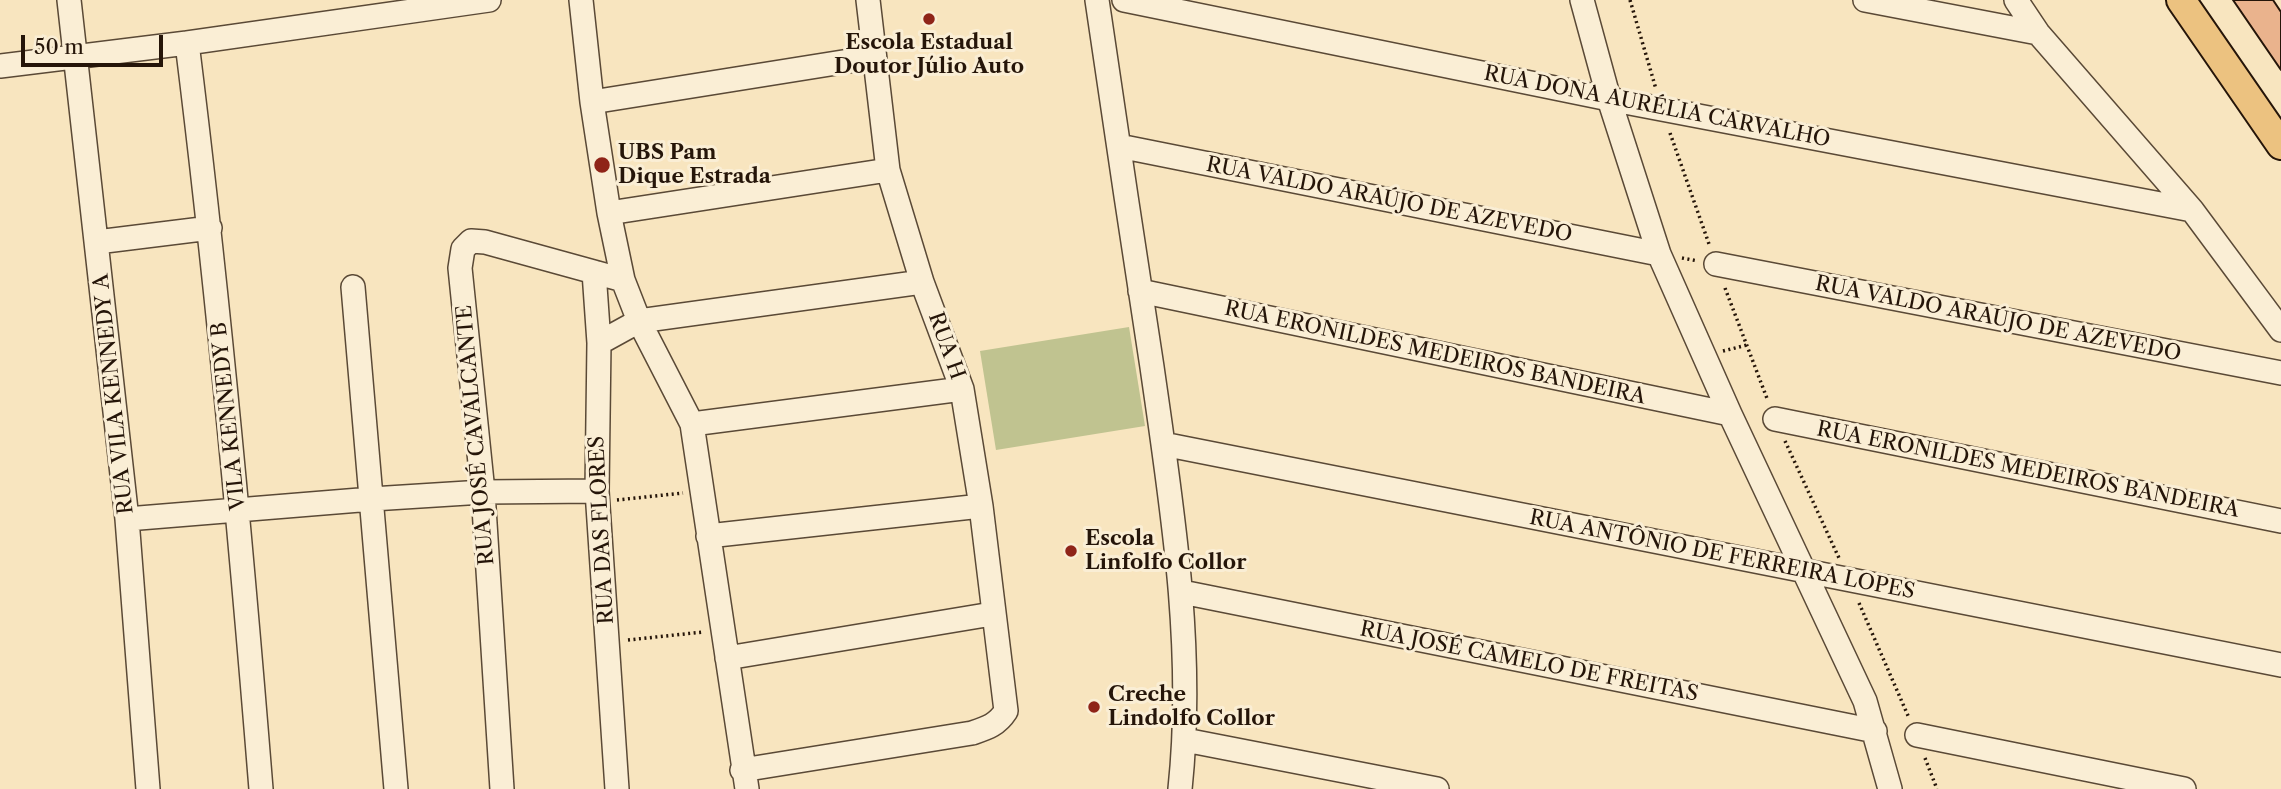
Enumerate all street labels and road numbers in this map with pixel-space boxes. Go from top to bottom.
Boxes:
street label: RUA DONA AURÉLIA CARVALHO [1482,61,1832,153]
street label: RUA VALDO ARAÚJO DE AZEVEDO [1204,152,1574,248]
street label: RUA VALDO ARAÚJO DE AZEVEDO [1813,271,2183,367]
street label: RUA VILA KENNEDY A [89,272,139,516]
street label: RUA ERONILDES MEDEIROS BANDEIRA [1222,296,1648,410]
street label: RUA JOSÉ CAVALCANTE [452,304,500,566]
street label: RUA H [922,309,970,383]
street label: VILA KENNEDY B [207,321,251,511]
street label: RUA ERONILDES MEDEIROS BANDEIRA [1815,417,2241,523]
street label: RUA DAS FLORES [584,435,620,625]
street label: RUA ANTÔNIO DE FERREIRA LOPES [1527,505,1917,605]
street label: RUA JOSÉ CAMELO DE FREITAS [1358,617,1700,707]

